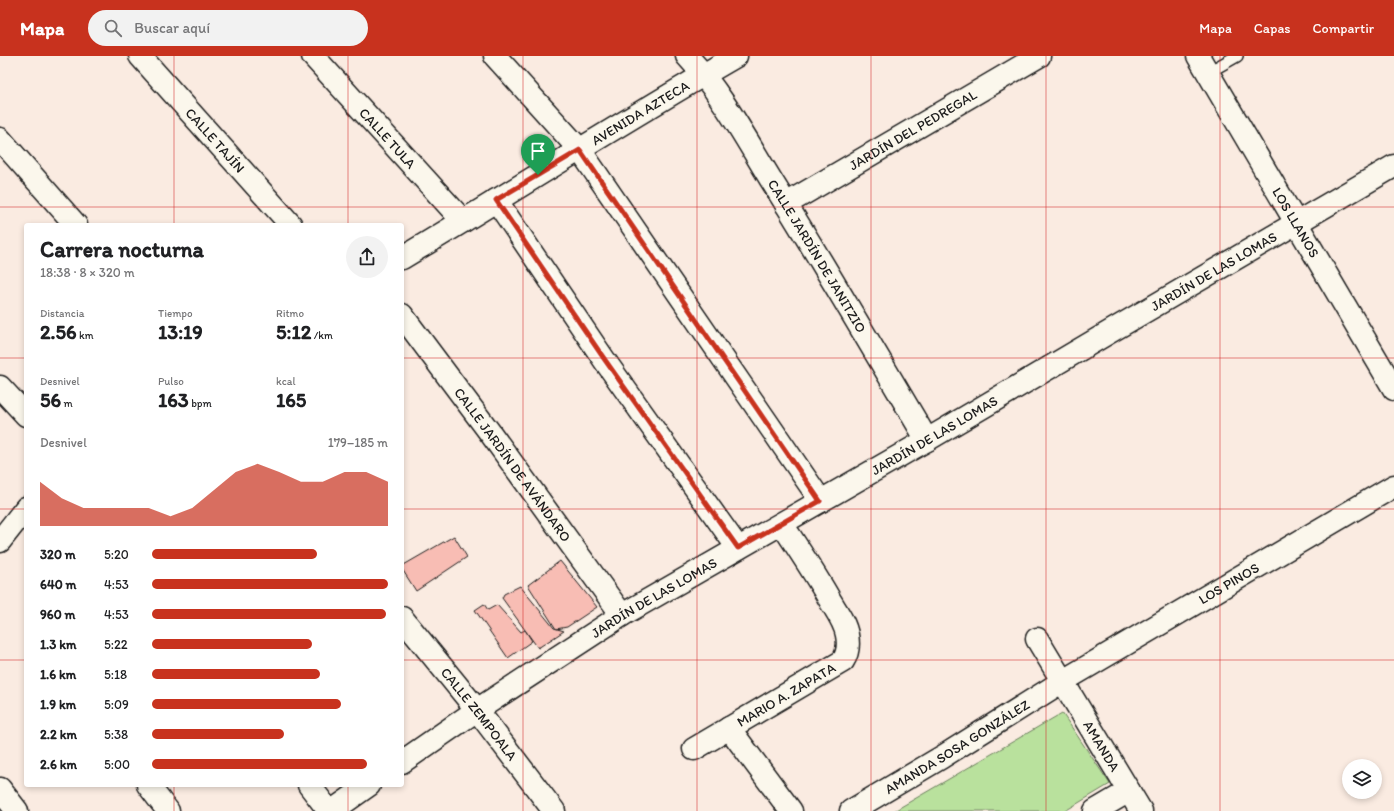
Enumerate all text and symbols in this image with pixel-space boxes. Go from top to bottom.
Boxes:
search box [88,10,368,46]
text: Mapa [20,17,64,40]
icon: search [102,17,124,39]
text: Buscar aquí [134,19,210,37]
text: Mapa [1199,20,1232,37]
text: Capas [1254,20,1291,37]
text: Compartir [1313,20,1374,37]
street label: AVENIDA AZTECA [588,77,692,149]
street label: JARDÍN DEL PEDREGAL [846,86,980,174]
street label: CALLE TAJÍN [182,104,249,176]
street label: CALLE TULA [356,104,420,172]
pin [521,134,555,175]
icon: arrive [527,140,549,162]
street label: CALLE JARDÍN DE JANITZIO [764,176,870,336]
street label: LOS LLANOS [1269,184,1323,261]
street label: JARDÍN DE LAS LOMAS [1148,228,1280,315]
text: Carrera nocturna [40,236,204,263]
button: share [346,236,388,278]
text: 18:38 · 8 × 320 m [40,265,135,280]
text: Distancia [40,307,84,320]
text: Tiempo [158,307,192,320]
text: Ritmo [276,307,304,320]
text: 2.56 [40,320,77,344]
text: 13:19 [158,320,203,344]
text: 5:12 [276,320,311,344]
text: km [77,329,94,342]
text: /km [311,329,333,342]
text: Desnivel [40,375,80,388]
text: Pulso [158,375,184,388]
text: kcal [276,375,296,388]
street label: CALLE JARDÍN DE AVÁNDARO [451,384,575,545]
text: 56 [40,388,61,412]
text: 163 [158,388,189,412]
text: 165 [276,388,306,412]
street label: JARDÍN DE LAS LOMAS [868,392,1001,479]
text: m [61,397,73,410]
text: bpm [189,397,212,410]
text: Desnivel [40,435,87,450]
text: 179–185 m [328,435,388,450]
text: 320 m [40,547,76,562]
text: 5:20 [104,547,129,562]
street label: JARDÍN DE LAS LOMAS [588,554,720,641]
street label: LOS PINOS [1195,559,1262,608]
text: 640 m [40,577,77,592]
text: 4:53 [104,577,129,592]
text: 960 m [40,607,76,622]
text: 4:53 [104,607,129,622]
text: 1.3 km [40,637,76,652]
text: 5:22 [104,637,128,652]
street label: MARIO A. ZAPATA [734,659,839,730]
street label: CALLE ZEMPOALA [437,664,521,764]
text: 1.6 km [40,667,76,682]
text: 5:18 [104,667,127,682]
street label: AMANDA SOSA GONZÁLEZ [882,696,1033,798]
text: 1.9 km [40,697,76,712]
text: 5:09 [104,697,129,712]
street label: AMANDA [1080,717,1124,775]
text: 2.2 km [40,727,77,742]
text: 5:38 [104,727,128,742]
text: 2.6 km [40,757,77,772]
text: 5:00 [104,757,130,772]
map controls [1342,759,1382,799]
button: layers [1342,759,1382,799]

